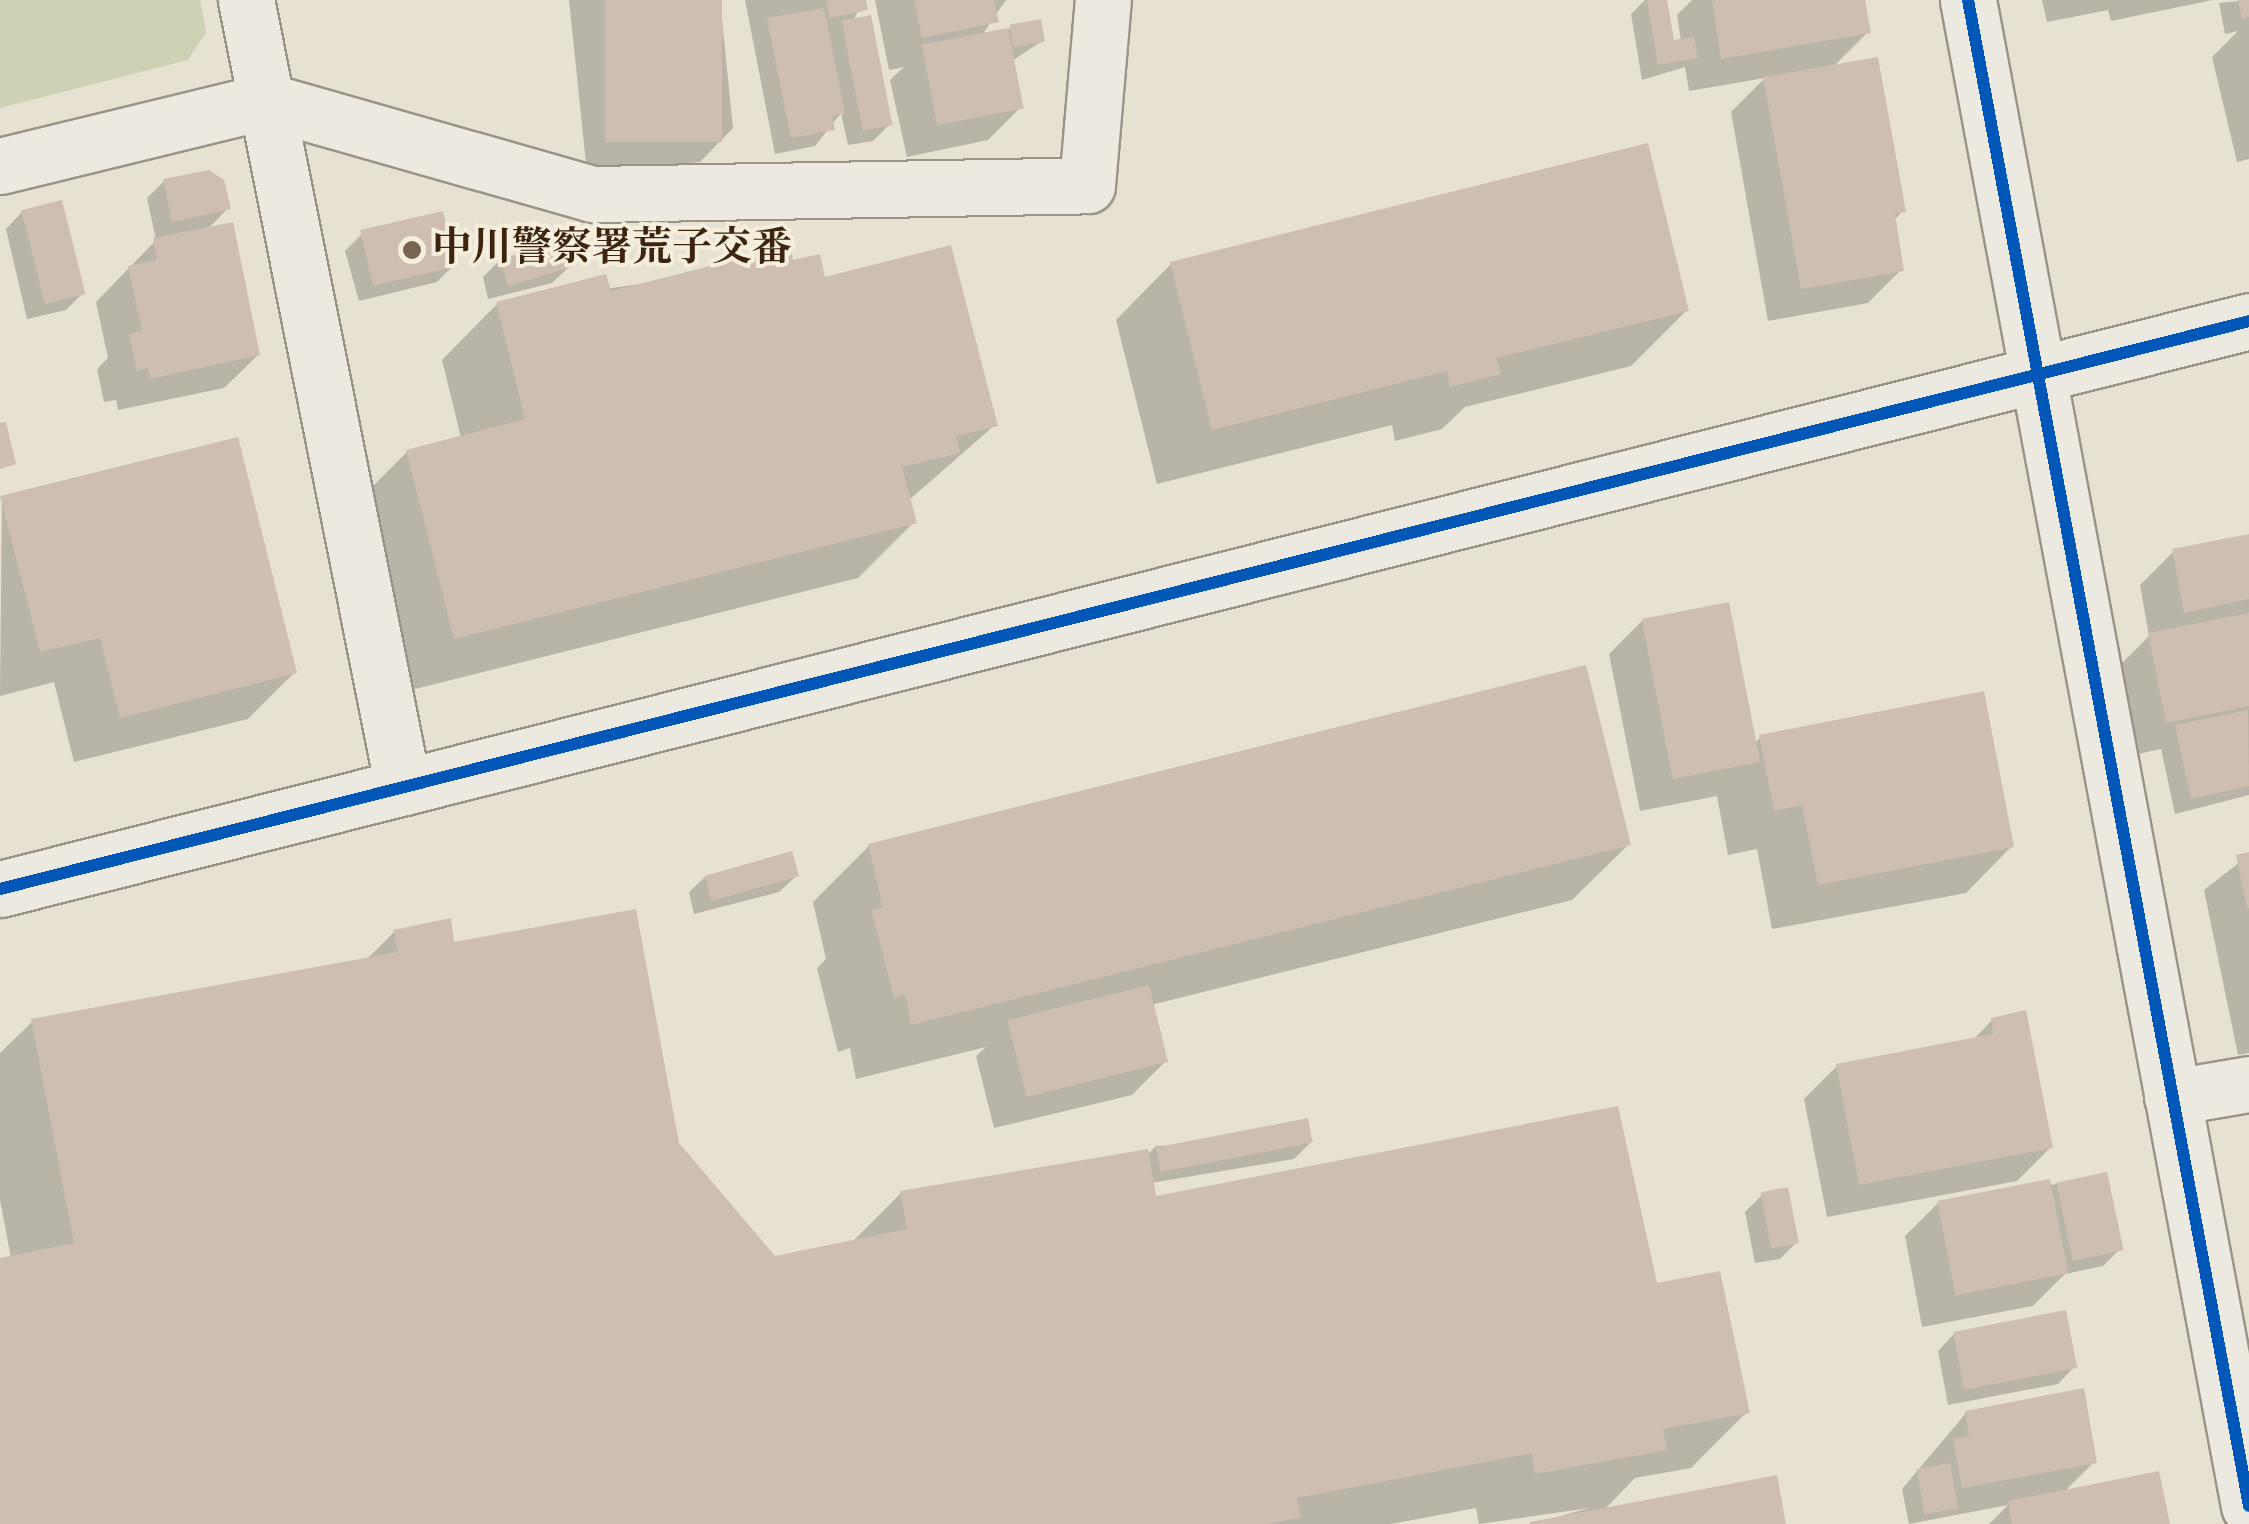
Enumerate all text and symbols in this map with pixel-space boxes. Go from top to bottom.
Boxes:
place label: 中川警察署荒子交番 [432,226,792,274]
marker: 中川警察署荒子交番 [401,239,423,261]

